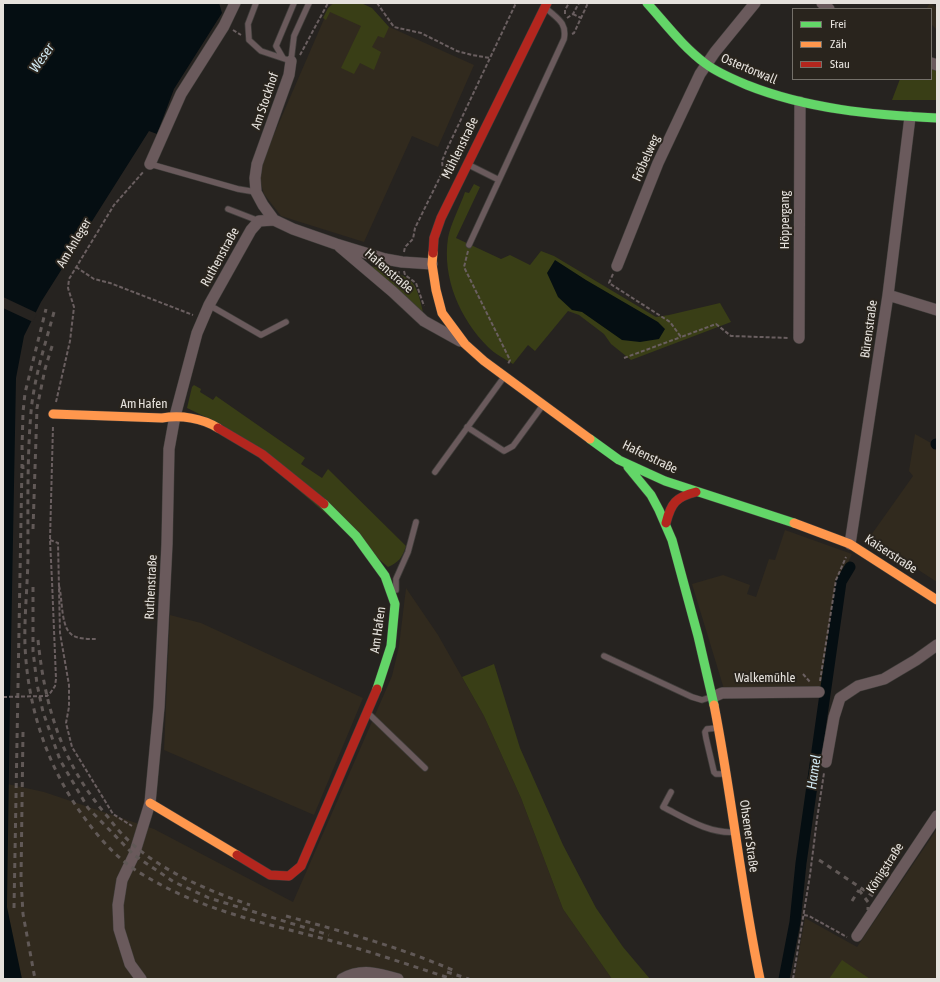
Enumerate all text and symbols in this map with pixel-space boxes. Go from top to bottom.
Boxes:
legend [792,8,932,80]
text: Frei [830,17,846,31]
text: Zäh [830,37,847,51]
water label: Weser [26,40,58,76]
street label: Ostertorwall [719,50,779,88]
text: Stau [830,57,850,71]
street label: Am Stockhof [248,70,282,132]
street label: Mühlenstraße [438,115,482,181]
street label: Fröbelweg [629,132,663,184]
street label: Höppergang [777,191,793,249]
street label: Am Anleger [53,216,95,270]
street label: Ruthenstraße [197,225,243,289]
street label: Hafenstraße [361,246,417,296]
street label: Bürenstraße [857,299,881,359]
street label: Am Hafen [121,396,167,412]
street label: Hafenstraße [620,437,680,477]
street label: Kaiserstraße [862,531,920,577]
street label: Ruthenstraße [142,554,160,620]
street label: Am Hafen [367,606,389,654]
street label: Walkemühle [734,670,796,686]
water label: Hamel [803,754,825,790]
street label: Ohsener Straße [736,799,762,873]
street label: Königstraße [863,840,907,896]

